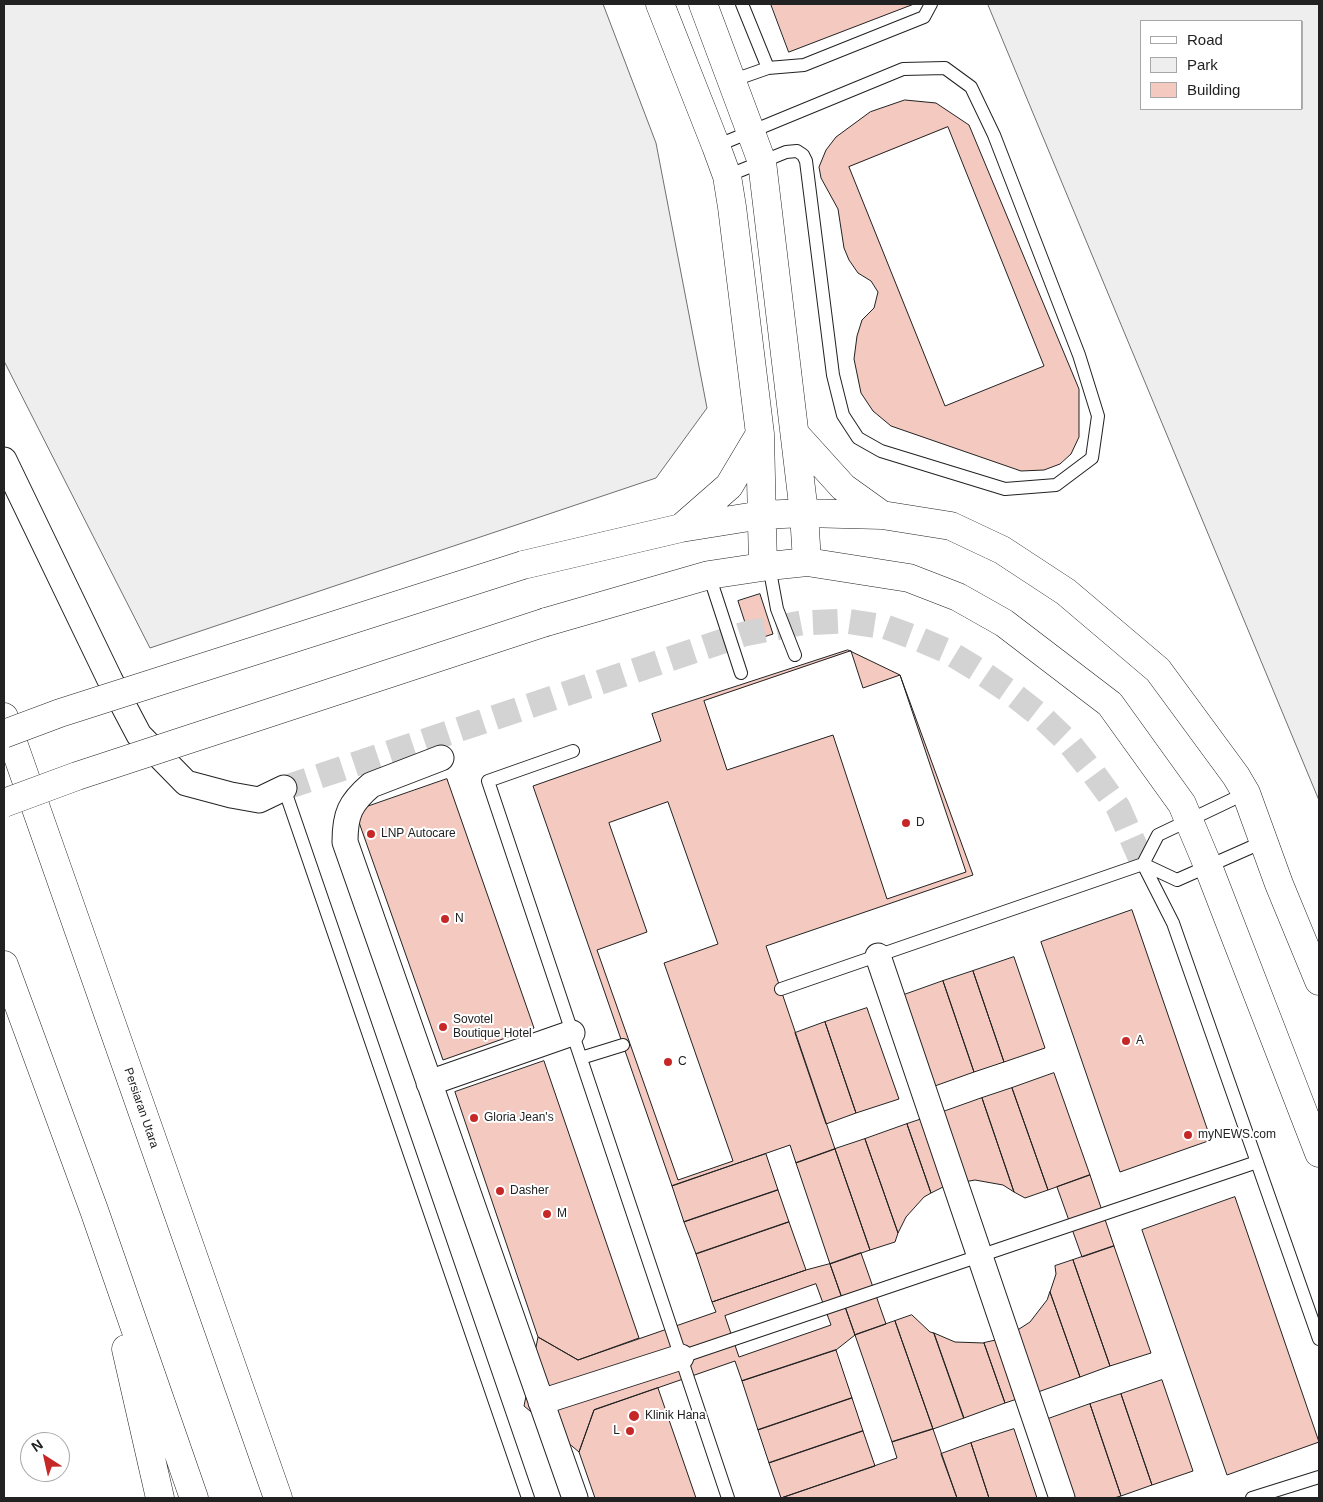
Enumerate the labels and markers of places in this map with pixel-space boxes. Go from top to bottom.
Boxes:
place label: D [916,816,925,830]
marker: D [900,817,912,829]
place label: LNP Autocare [381,827,456,841]
marker: LNP Autocare [365,828,377,840]
place label: N [455,912,464,926]
marker: N [439,913,451,925]
place label: Sovotel Boutique Hotel [453,1013,532,1041]
marker: Sovotel Boutique Hotel [437,1021,449,1033]
place label: A [1136,1034,1144,1048]
marker: A [1120,1035,1132,1047]
place label: C [678,1055,687,1069]
marker: C [662,1056,674,1068]
place label: Gloria Jean's [484,1111,554,1125]
marker: Gloria Jean's [468,1112,480,1124]
place label: myNEWS.com [1198,1128,1276,1142]
marker: myNEWS.com [1182,1129,1194,1141]
place label: Dasher [510,1184,549,1198]
marker: Dasher [494,1185,506,1197]
place label: M [557,1207,567,1221]
marker: M [541,1208,553,1220]
marker: Klinik Hana [627,1409,641,1423]
place label: Klinik Hana [645,1409,706,1423]
place label: L [613,1424,620,1438]
marker: L [624,1425,636,1437]

